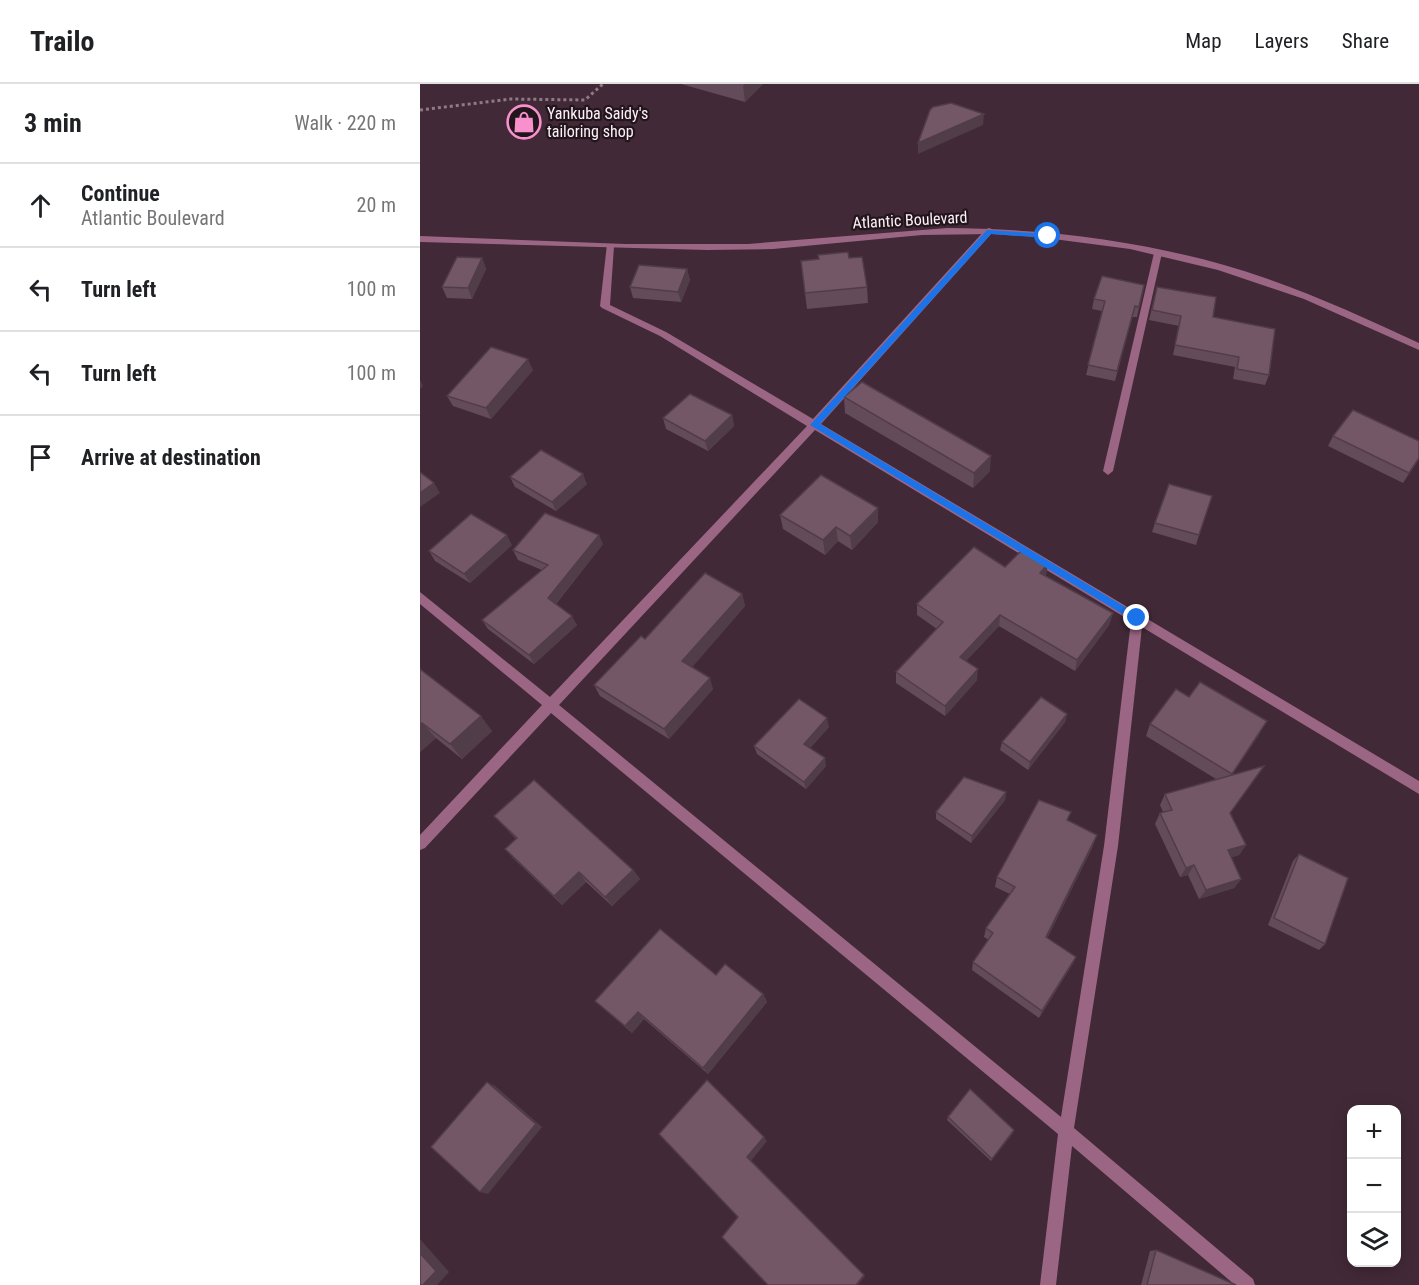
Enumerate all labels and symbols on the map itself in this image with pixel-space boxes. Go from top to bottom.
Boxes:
shop icon: Yankuba Saidy's tailoring shop [506,104,542,140]
place label: Yankuba Saidy's tailoring shop [547,104,648,141]
street label: Atlantic Boulevard [852,208,968,232]
route start [1034,222,1060,248]
route end [1123,604,1149,630]

